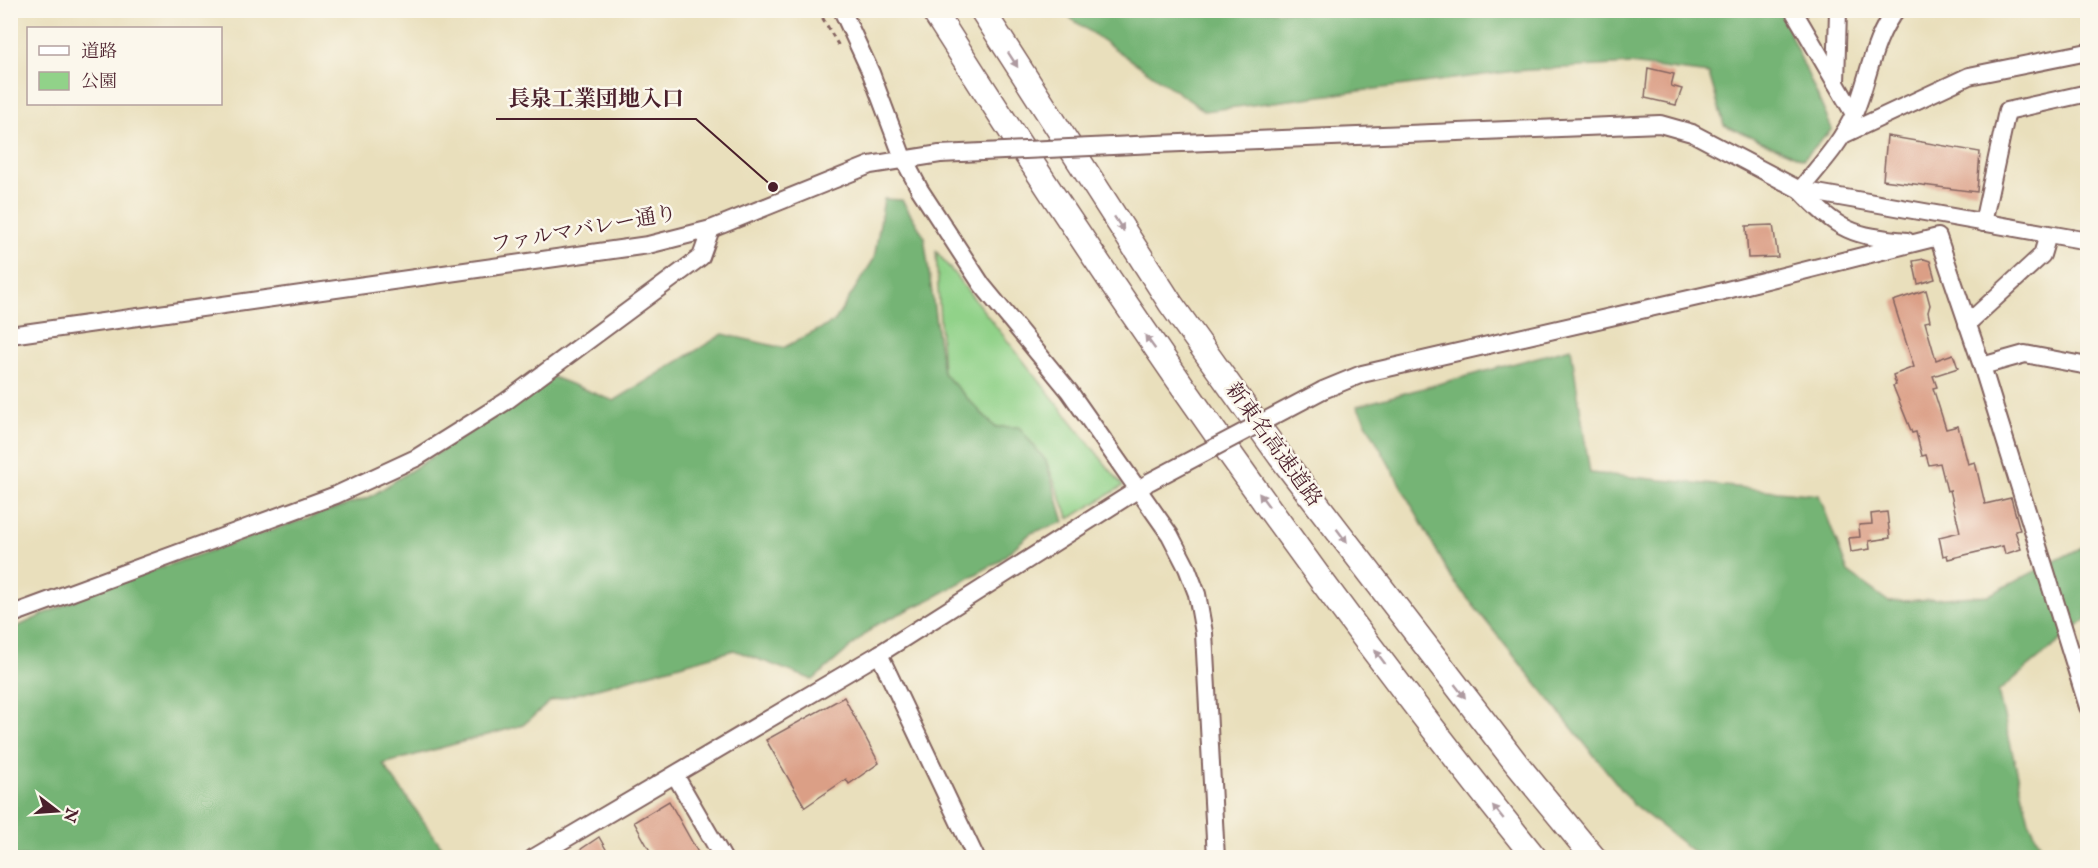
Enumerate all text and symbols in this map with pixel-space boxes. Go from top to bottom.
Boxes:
legend [27,27,222,105]
text: 道路 [81,41,117,64]
one-way arrow [1007,52,1018,68]
text: 公園 [81,71,117,94]
callout: 長泉工業団地入口 [496,79,696,119]
text: 長泉工業団地入口 [508,86,684,114]
street label: ファルマバレー通り [489,200,679,260]
one-way arrow [1113,216,1124,232]
one-way arrow [1144,335,1156,351]
street label: 新東名高速道路 [1219,378,1327,512]
one-way arrow [1258,493,1270,508]
one-way arrow [1335,529,1347,544]
one-way arrow [1375,649,1387,664]
one-way arrow [1454,683,1467,699]
north arrow [27,781,87,841]
text: N [58,804,81,824]
one-way arrow [1492,804,1505,820]

